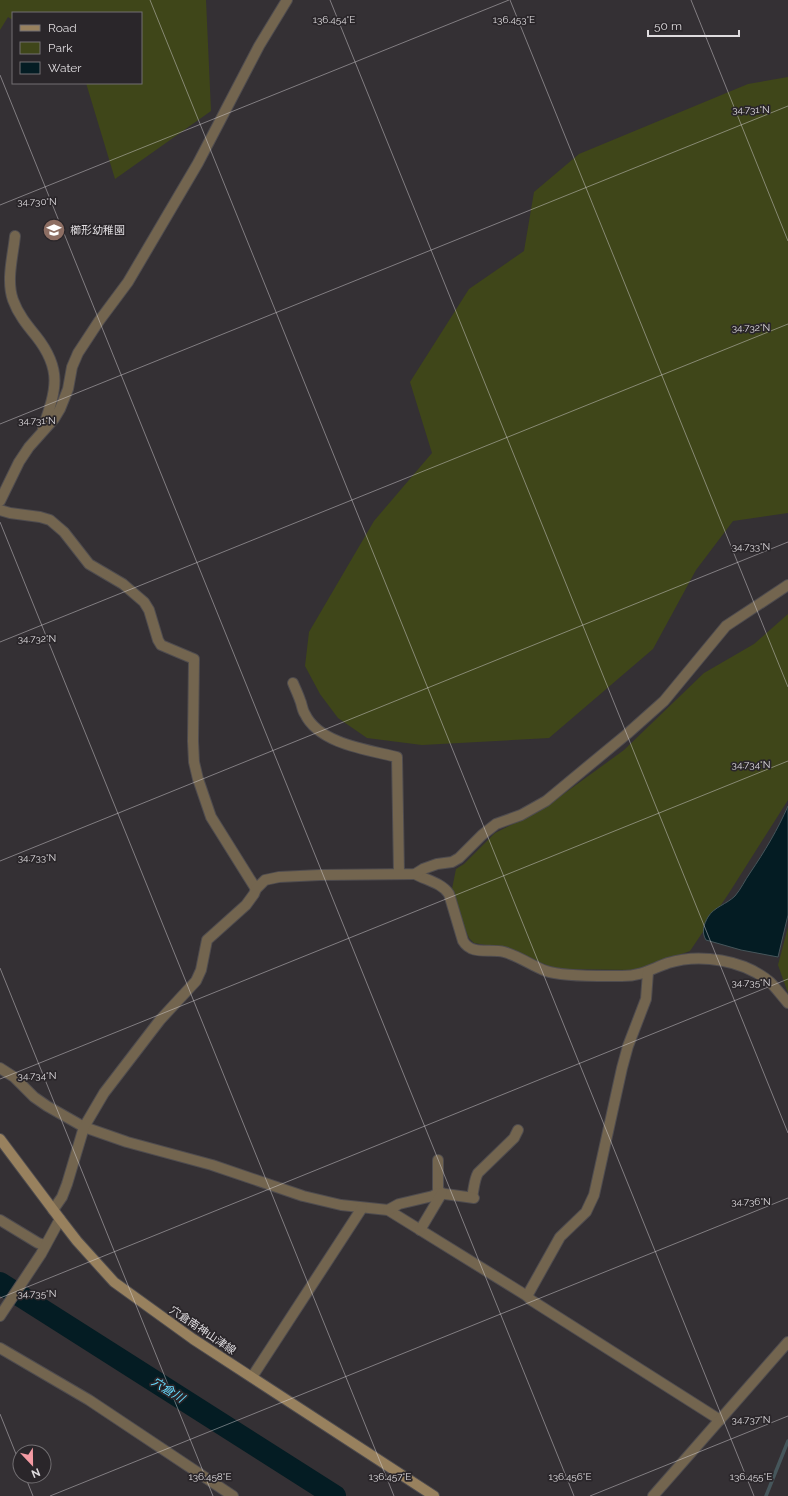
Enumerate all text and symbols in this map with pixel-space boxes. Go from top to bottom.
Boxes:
legend [12,12,142,84]
scale bar [648,12,739,38]
text: 136.454°E [313,14,355,25]
text: 136.453°E [493,14,535,25]
text: 50 m [654,19,682,33]
text: Road [48,21,77,35]
text: Park [48,41,73,55]
text: Water [48,61,82,75]
text: 34.731°N [732,104,770,115]
text: 34.730°N [17,196,57,207]
school or university icon: 櫛形幼稚園 [41,217,67,243]
place label: 櫛形幼稚園 [70,224,125,237]
text: 34.732°N [732,322,770,333]
text: 34.731°N [18,415,56,426]
text: 34.733°N [732,541,770,552]
text: 34.732°N [18,633,56,644]
text: 34.734°N [732,759,770,770]
text: 34.733°N [18,852,56,863]
text: 34.735°N [732,977,770,988]
text: 34.734°N [18,1070,56,1081]
text: 34.736°N [731,1196,771,1207]
text: 34.735°N [18,1288,56,1299]
street label: 穴倉南神山津線 [167,1303,238,1357]
water label: 穴倉川 [149,1375,189,1407]
text: 34.737°N [732,1414,770,1425]
north arrow [12,1444,52,1484]
text: N [29,1465,42,1480]
text: 136.458°E [188,1471,232,1482]
text: 136.457°E [369,1471,411,1482]
text: 136.456°E [548,1471,592,1482]
text: 136.455°E [730,1471,772,1482]

